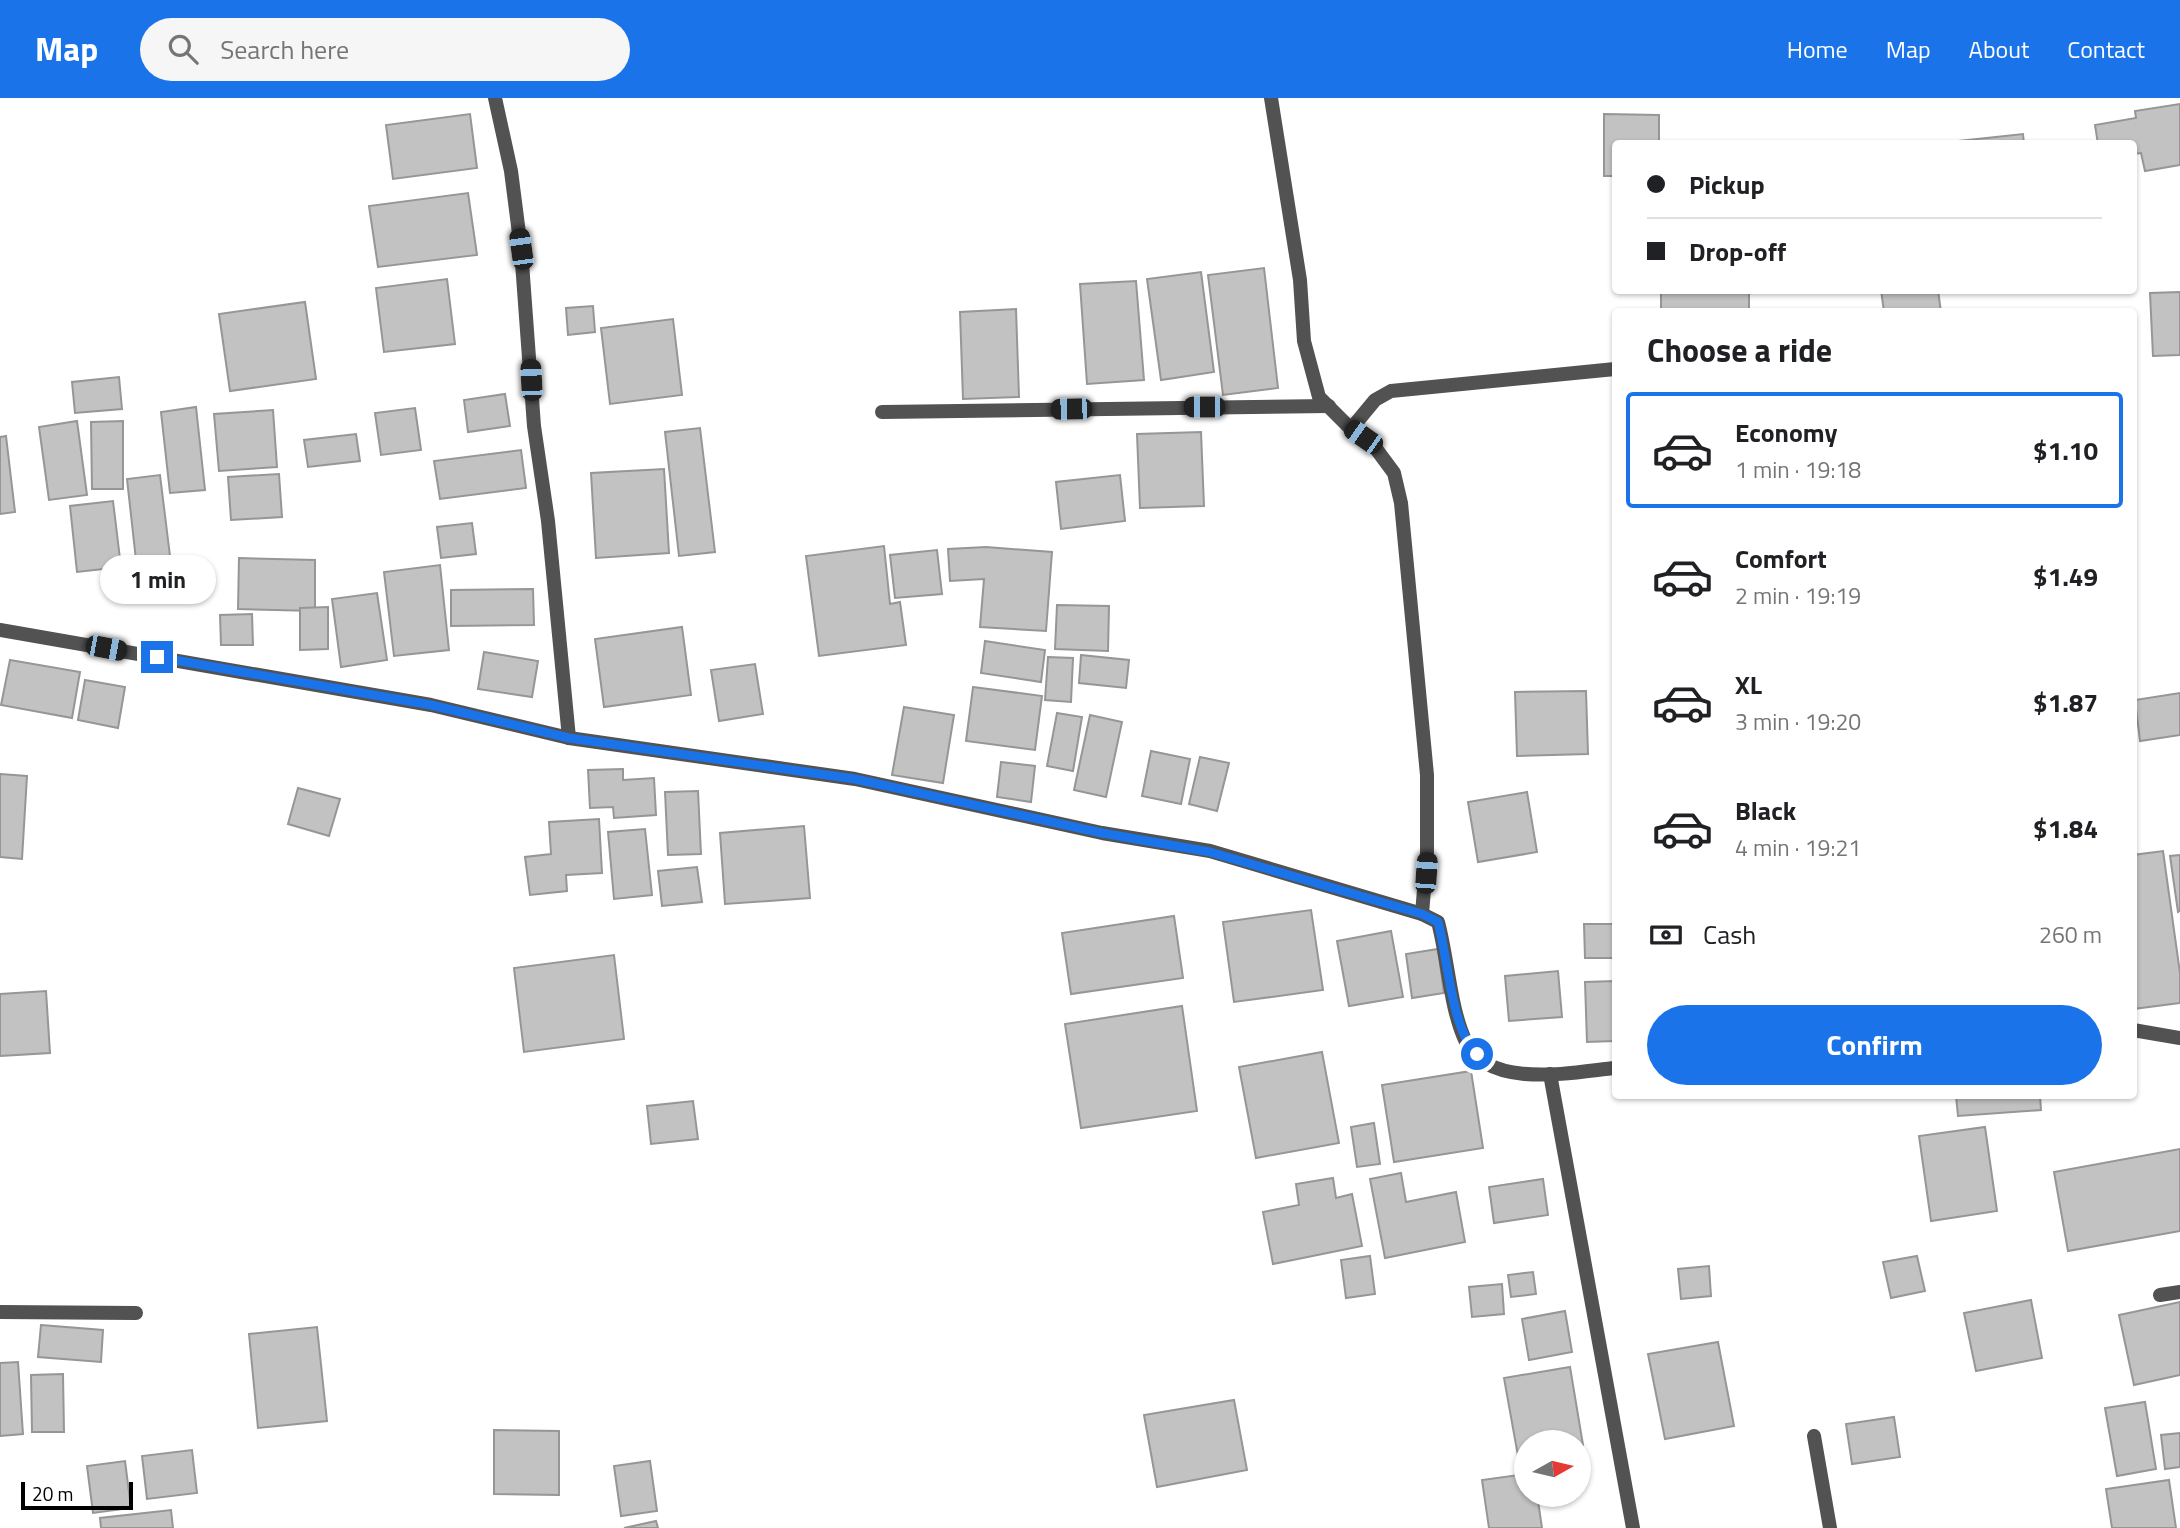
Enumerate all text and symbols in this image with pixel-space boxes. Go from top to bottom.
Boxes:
search box [140,18,630,81]
text: Map [35,24,98,74]
icon: search [164,30,202,68]
text: Search here [220,30,349,69]
text: Home [1787,31,1848,67]
text: Map [1886,31,1931,67]
text: About [1969,31,2029,67]
text: Contact [2067,31,2145,67]
text: Pickup [1689,165,1765,204]
car [508,227,535,271]
text: Drop-off [1689,232,1786,271]
text: Choose a ride [1647,326,1832,374]
car [520,358,543,402]
car [1184,397,1226,418]
car [1050,398,1093,420]
text: Economy [1735,413,1837,452]
car [1340,416,1387,458]
icon: car [1651,419,1714,482]
text: $1.10 [2033,431,2098,470]
text: 1 min · 19:18 [1735,452,1861,487]
text: Comfort [1735,539,1827,578]
icon: car [1651,545,1714,608]
callout: 1 min [99,556,215,604]
text: $1.49 [2033,557,2098,596]
text: 1 min [130,562,186,597]
text: 2 min · 19:19 [1735,578,1861,613]
car [84,634,129,662]
route end [141,641,173,673]
text: XL [1735,665,1762,704]
icon: car [1651,671,1714,734]
text: $1.87 [2033,683,2098,722]
text: 3 min · 19:20 [1735,704,1861,739]
text: Black [1735,791,1796,830]
icon: car [1651,797,1714,860]
text: $1.84 [2033,809,2098,848]
text: 4 min · 19:21 [1735,830,1861,865]
car [1415,851,1438,895]
text: Cash [1703,915,1756,954]
icon: cash [1647,916,1685,954]
text: 260 m [2039,917,2102,952]
button: Confirm [1647,1005,2102,1085]
route start [1461,1038,1493,1070]
north arrow [1514,1430,1591,1507]
map controls [1514,1430,1591,1507]
scale bar [21,1479,133,1511]
text: 20 m [32,1479,73,1508]

